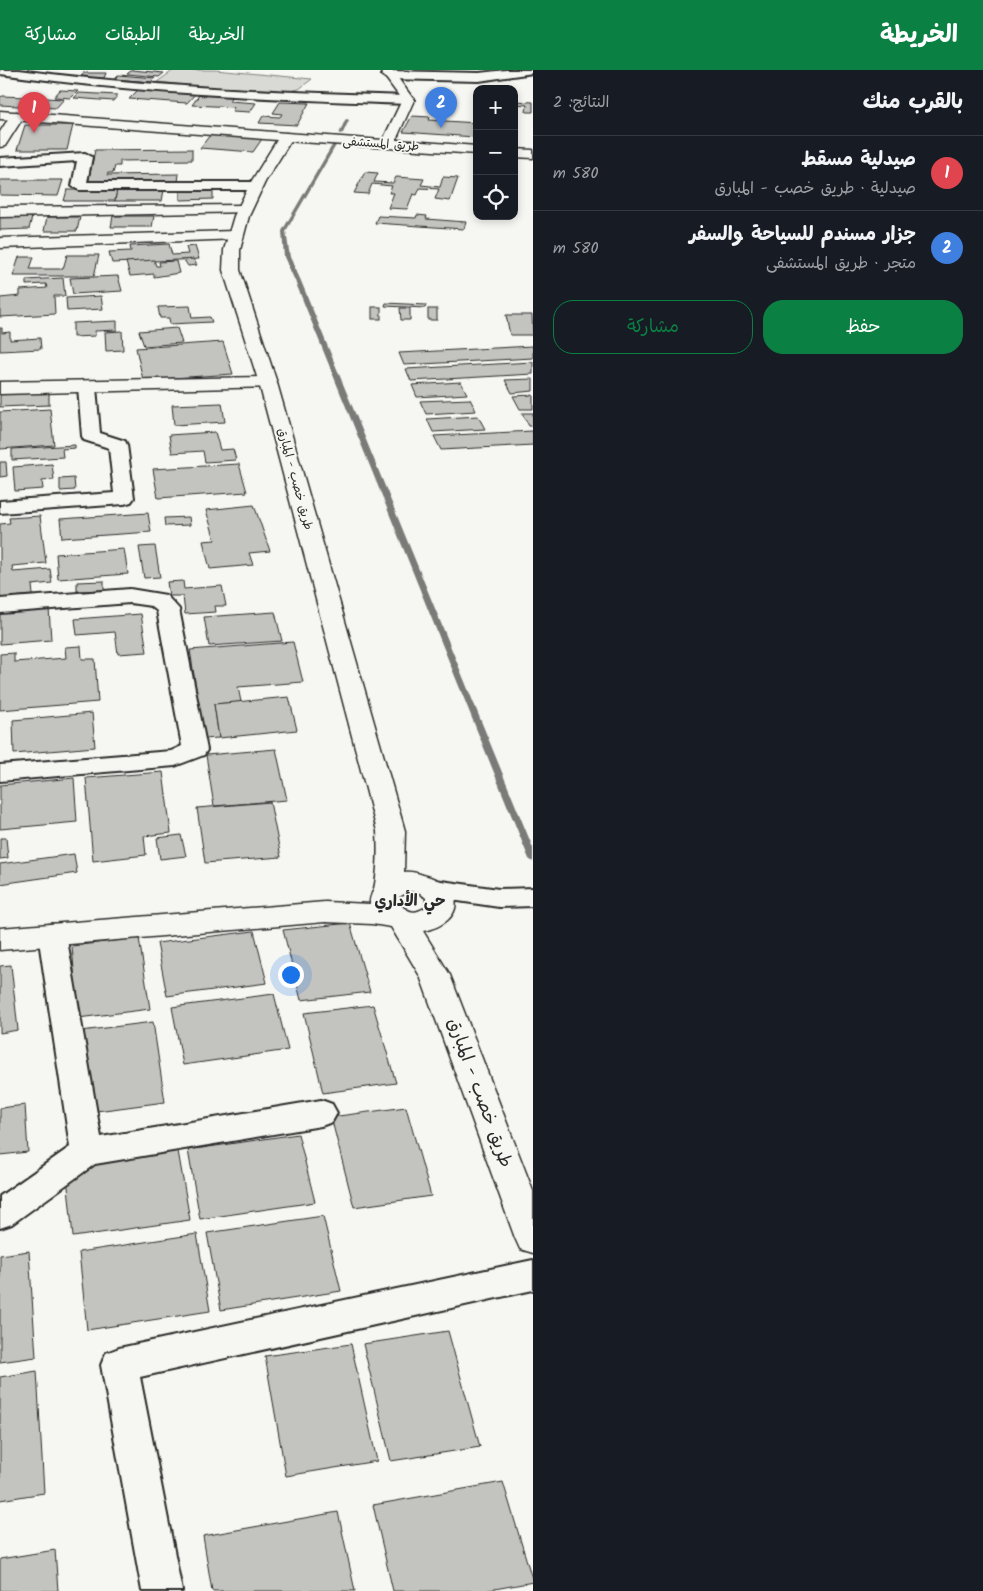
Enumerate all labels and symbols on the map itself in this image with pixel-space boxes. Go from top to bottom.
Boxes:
pin: 2 [425,87,457,128]
pin: 1 [18,92,50,133]
street label: طريق المستشفى [342,132,420,156]
street label: طريق خصب - المبارق [272,426,318,532]
district label: حي الأداري [375,889,445,915]
your location [278,962,304,988]
street label: طريق خصب - المبارق [438,1014,520,1172]

